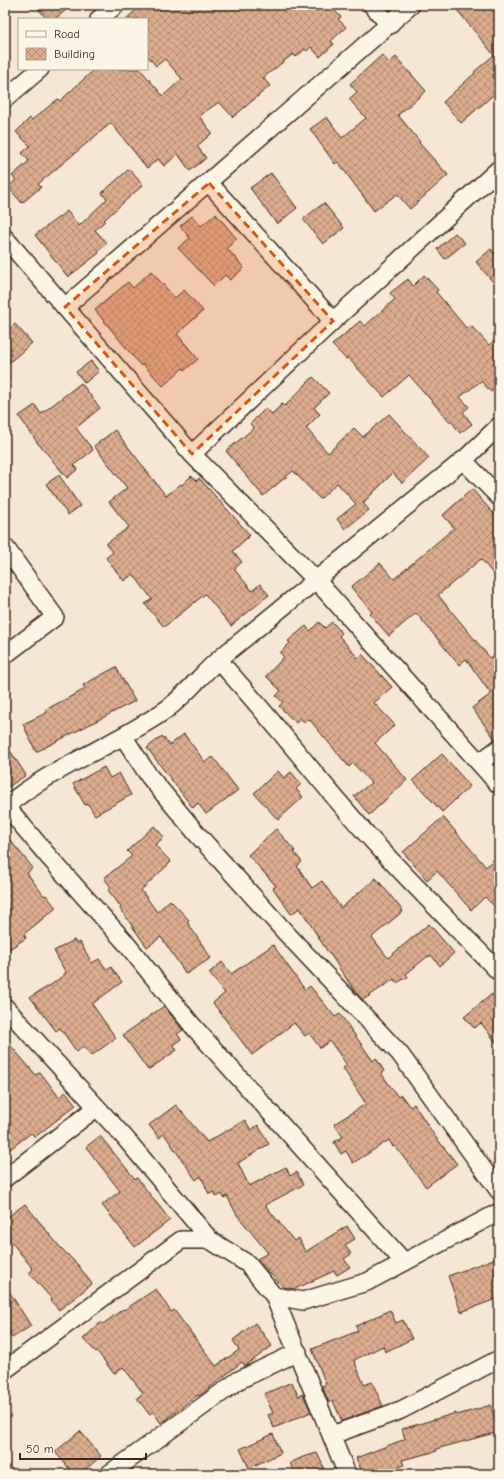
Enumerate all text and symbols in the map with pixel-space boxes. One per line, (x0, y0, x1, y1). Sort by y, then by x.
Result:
legend (18, 18, 148, 70)
text: Road (54, 27, 80, 41)
text: Building (54, 47, 95, 61)
scale bar (20, 1435, 146, 1461)
text: 50 m (26, 1442, 54, 1456)

